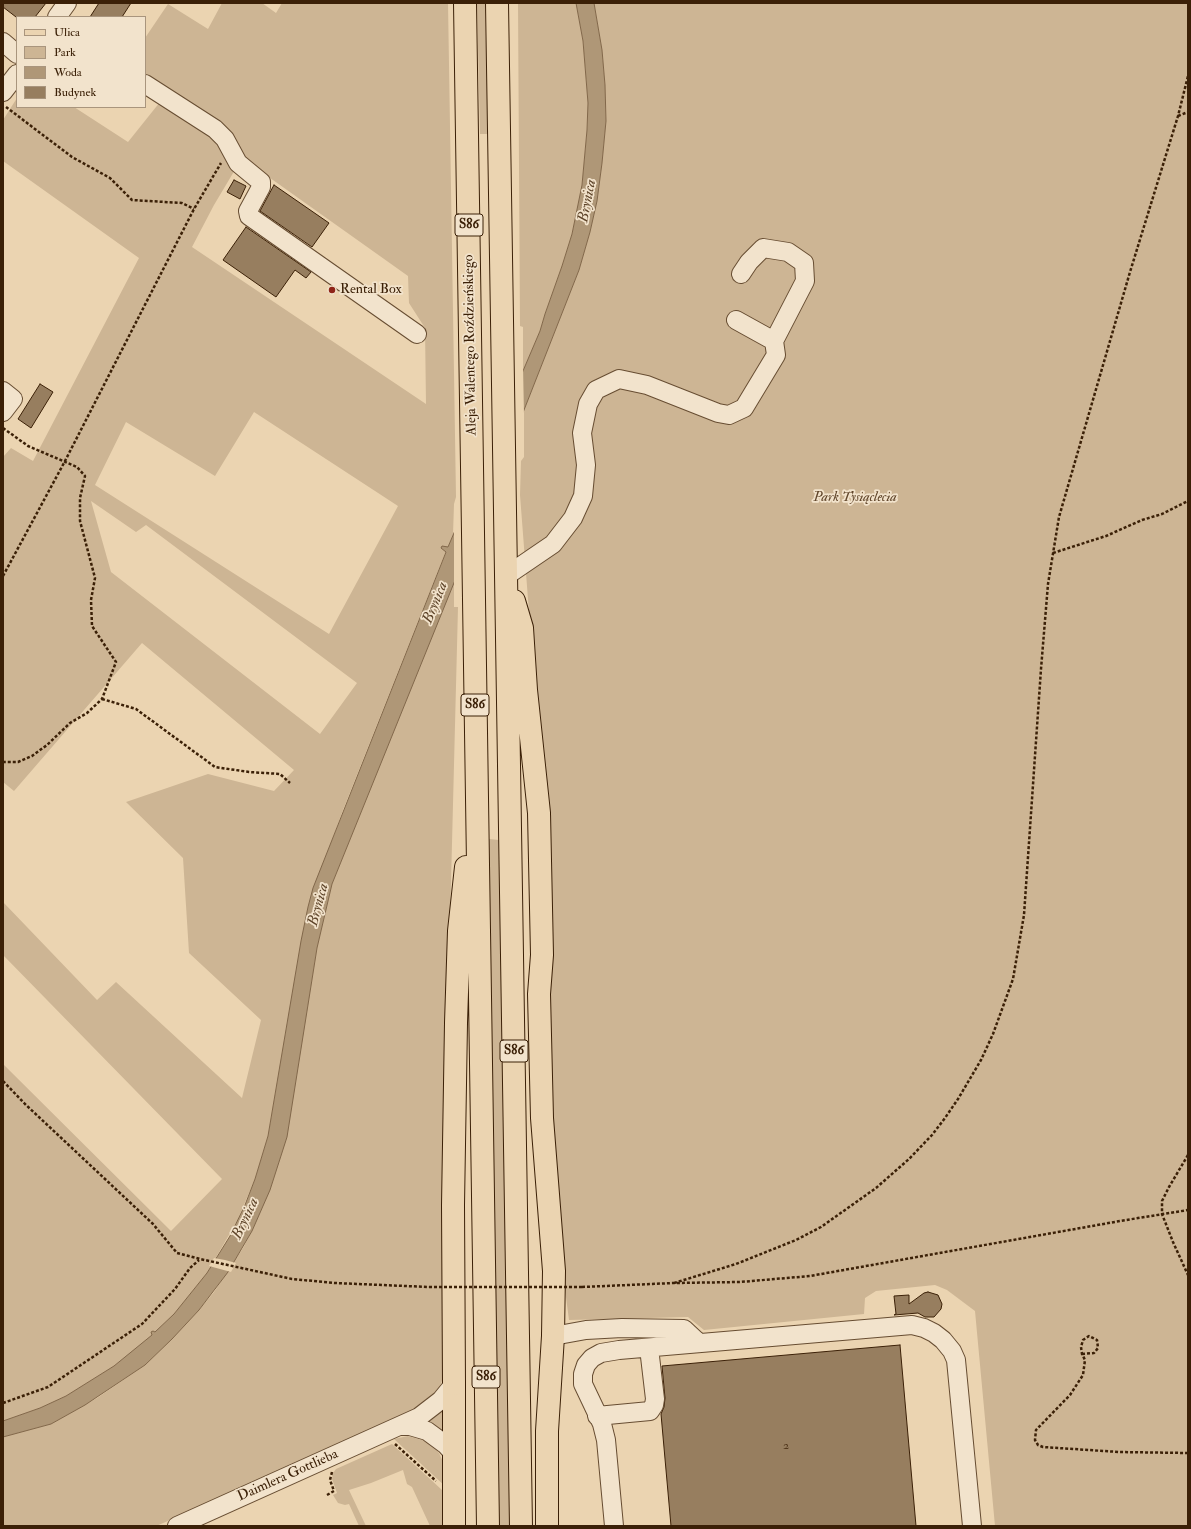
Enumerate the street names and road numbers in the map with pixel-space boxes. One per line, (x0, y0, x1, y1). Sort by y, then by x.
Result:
road number: S86 (455, 214, 483, 236)
street label: Aleja Walentego Roździeńskiego (461, 254, 481, 436)
road number: S86 (461, 694, 489, 716)
road number: S86 (500, 1040, 528, 1062)
road number: S86 (472, 1366, 500, 1388)
street label: Daimlera Gottlieba (235, 1446, 341, 1506)

